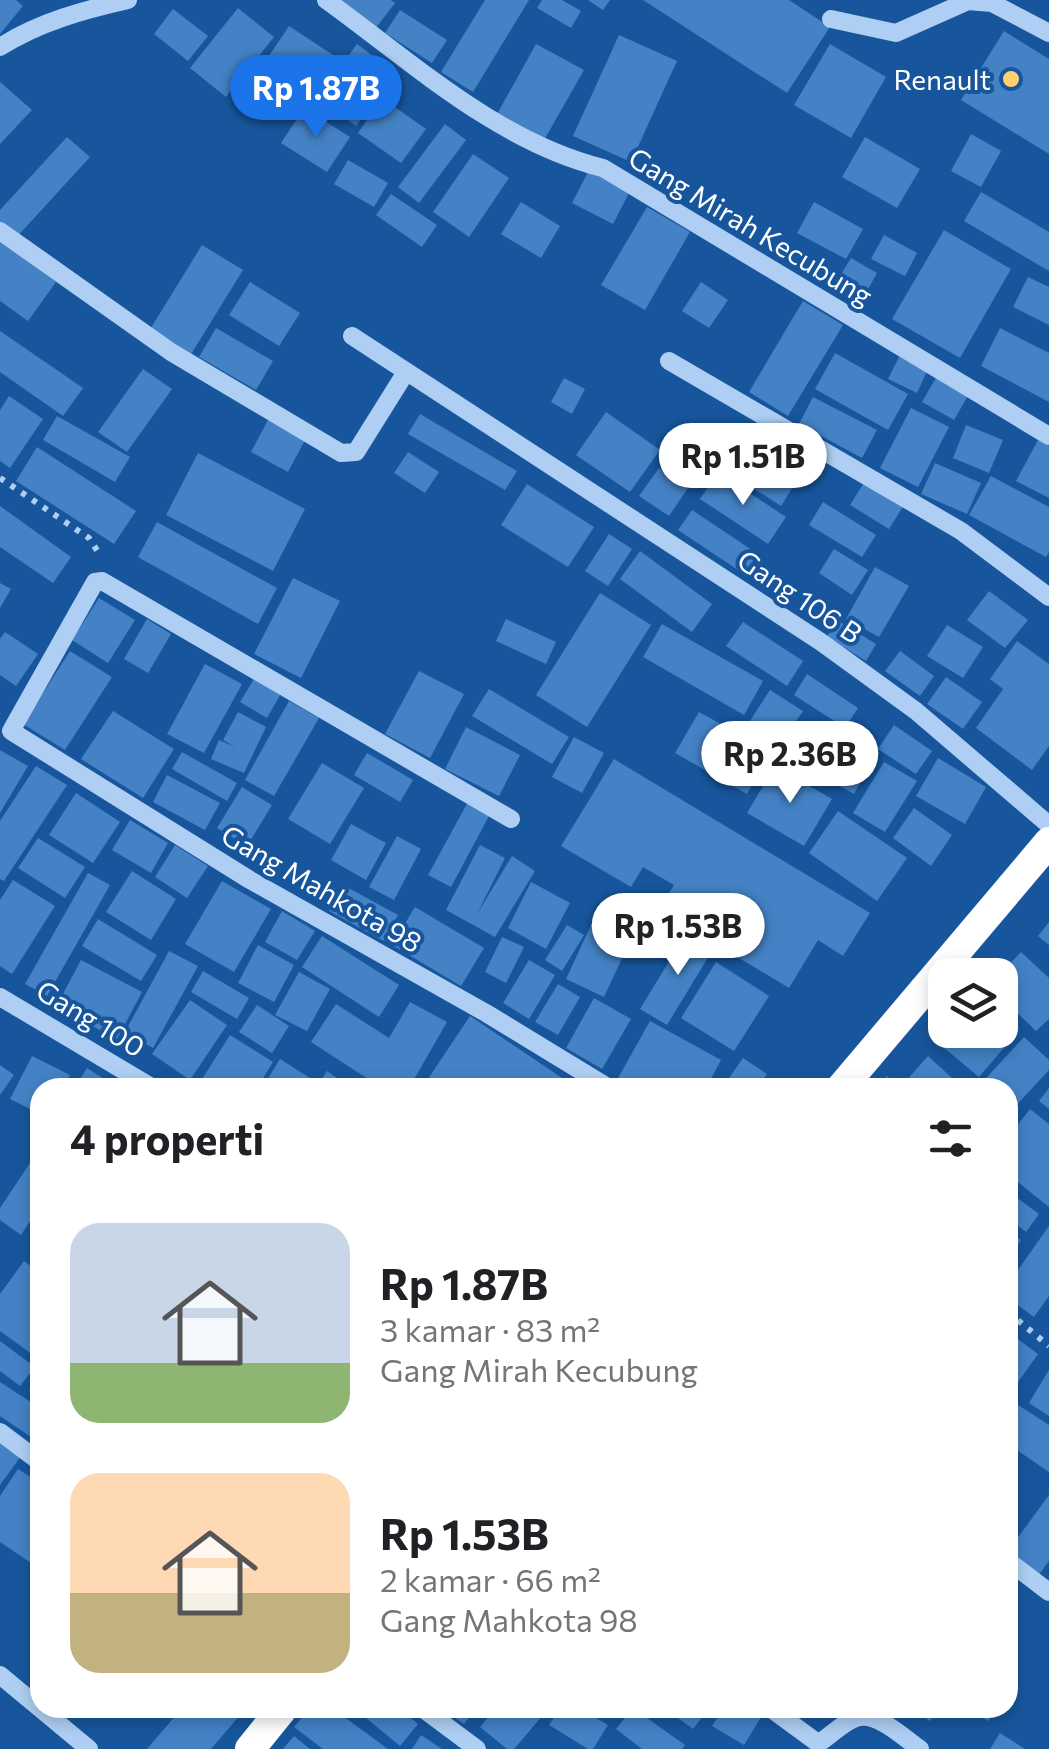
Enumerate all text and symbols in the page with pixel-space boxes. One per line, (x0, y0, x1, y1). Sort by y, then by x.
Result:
pin: Rp 1.87B (213, 55, 419, 140)
place label: Renault (893, 62, 991, 96)
text: Rp 1.87B (252, 67, 380, 107)
marker: Renault (1000, 68, 1022, 90)
street label: Gang Mirah Kecubung (623, 140, 879, 312)
pin: Rp 1.51B (640, 423, 846, 508)
text: Rp 1.51B (681, 435, 805, 475)
street label: Gang 106 B (731, 542, 869, 650)
pin: Rp 2.36B (687, 721, 893, 806)
text: Rp 2.36B (723, 733, 857, 773)
street label: Gang Mahkota 98 (216, 817, 428, 959)
pin: Rp 1.53B (575, 893, 781, 978)
text: Rp 1.53B (614, 905, 742, 945)
map controls (928, 958, 1018, 1048)
button: layers (928, 958, 1018, 1048)
street label: Gang 100 (31, 972, 151, 1064)
icon: filters (923, 1111, 978, 1166)
text: 4 properti (70, 1112, 264, 1164)
text: Rp 1.87B (380, 1257, 548, 1309)
icon: home (150, 1263, 270, 1383)
text: 3 kamar · 83 m² (380, 1309, 600, 1349)
text: Gang Mirah Kecubung (380, 1349, 698, 1389)
text: Rp 1.53B (380, 1507, 549, 1559)
icon: home (150, 1513, 270, 1633)
text: 2 kamar · 66 m² (380, 1559, 601, 1599)
text: Gang Mahkota 98 (380, 1599, 638, 1639)

